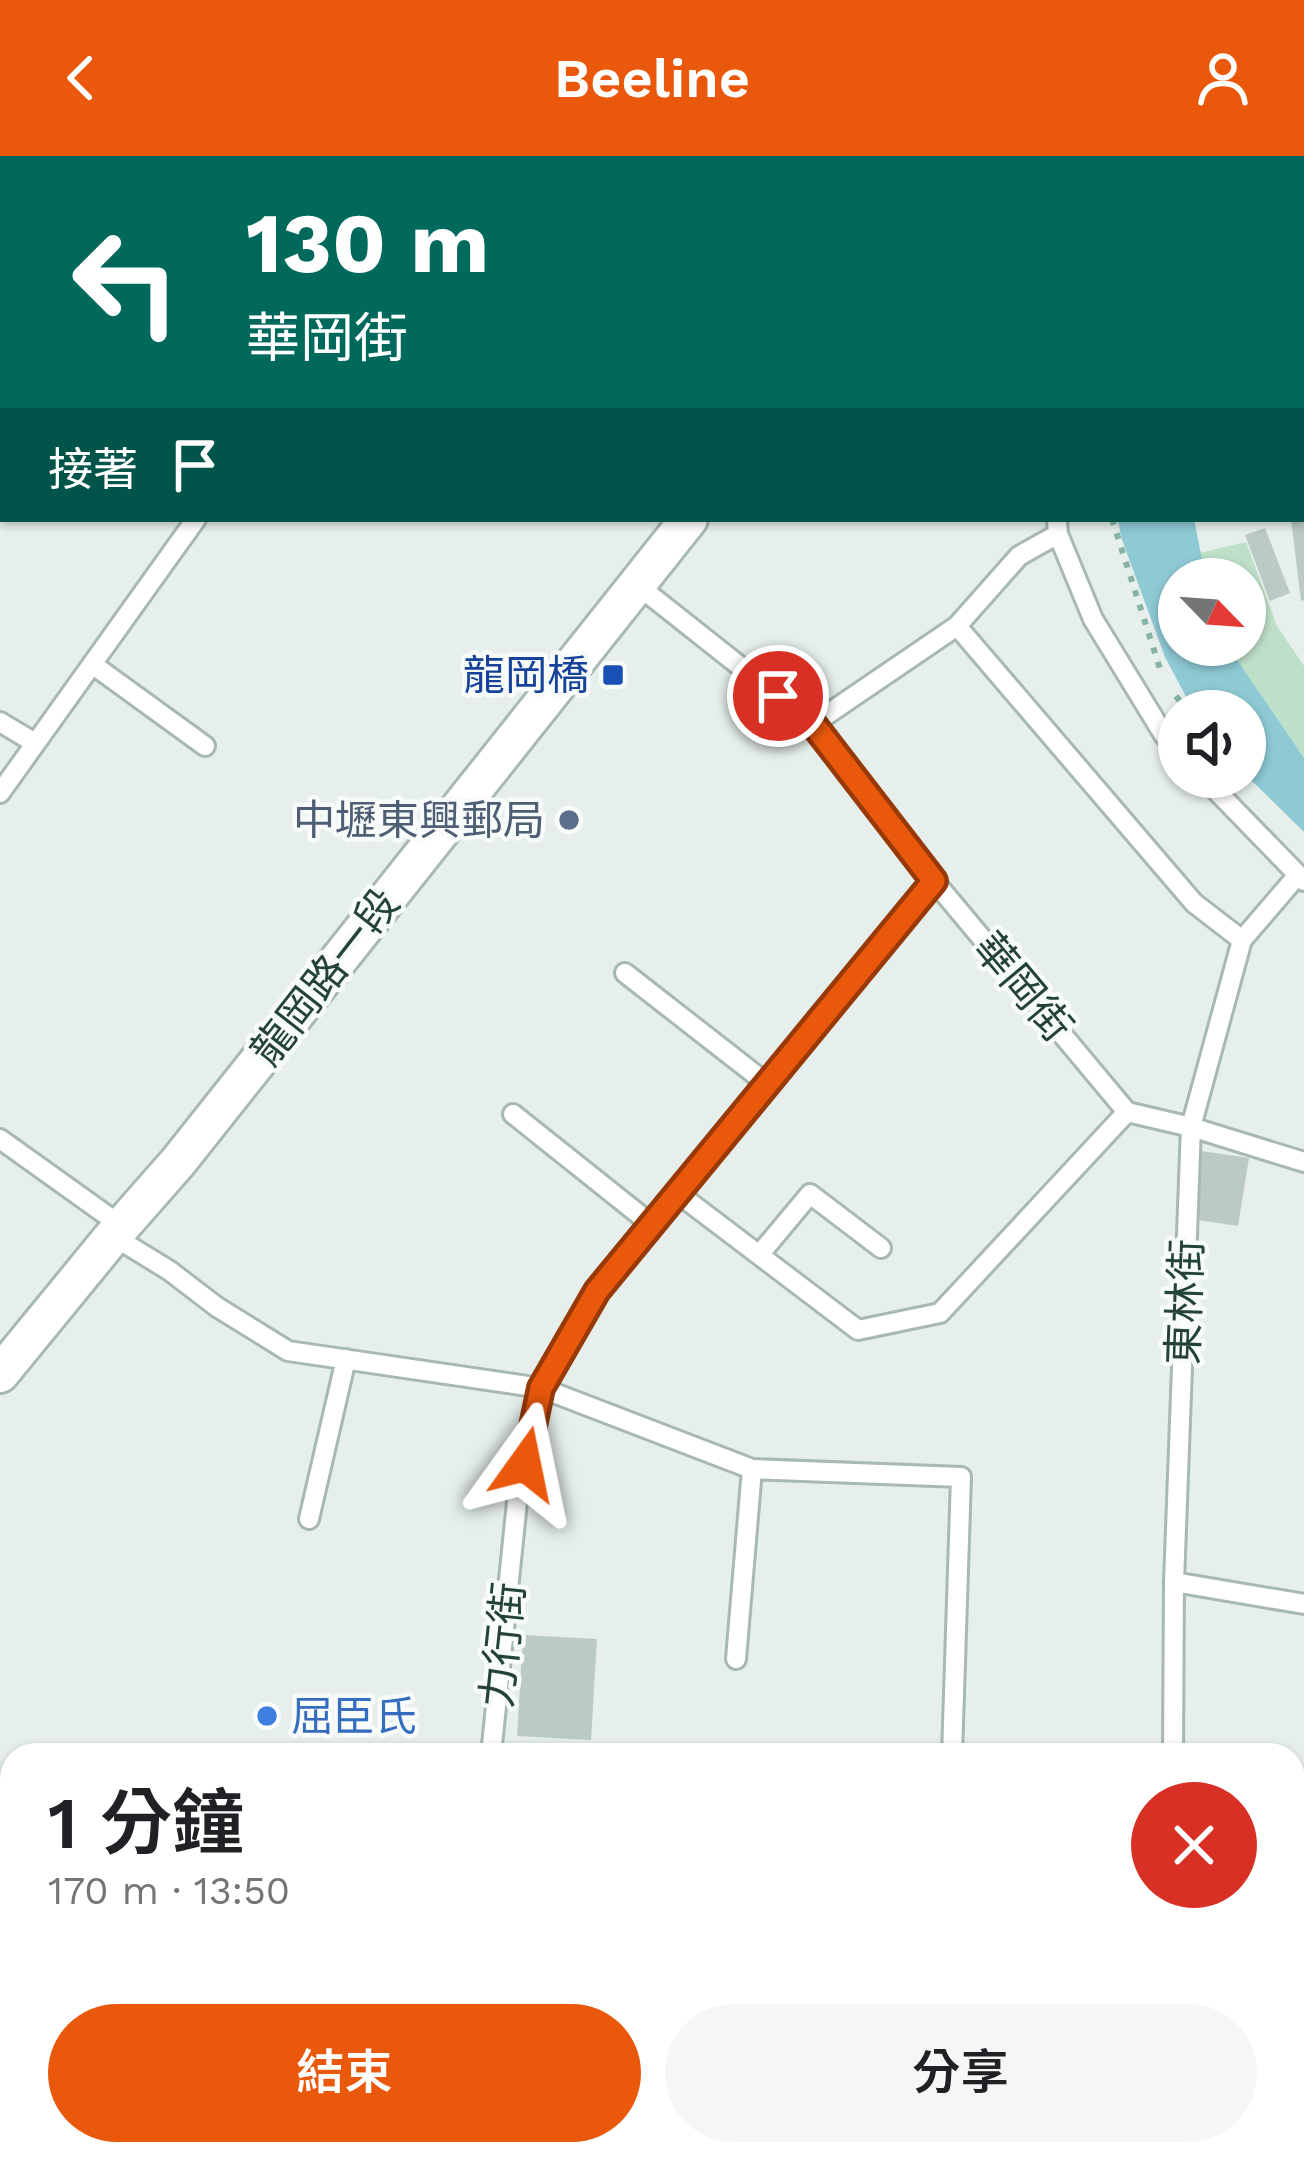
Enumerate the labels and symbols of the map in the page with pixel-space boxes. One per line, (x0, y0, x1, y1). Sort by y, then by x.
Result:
north arrow (1158, 558, 1266, 666)
pin (727, 645, 829, 747)
place label: 龍岡橋 (463, 651, 589, 700)
marker: 龍岡橋 (600, 662, 626, 688)
place label: 中壢東興郵局 (293, 796, 545, 845)
marker: 中壢東興郵局 (556, 807, 582, 833)
street label: 龍岡路一段 (241, 879, 409, 1075)
street label: 華岡街 (964, 923, 1082, 1051)
street label: 東林街 (1158, 1238, 1212, 1366)
position arrow (462, 1401, 588, 1527)
street label: 力行街 (472, 1580, 534, 1710)
place label: 屈臣氏 (291, 1692, 417, 1741)
marker: 屈臣氏 (254, 1703, 280, 1729)

